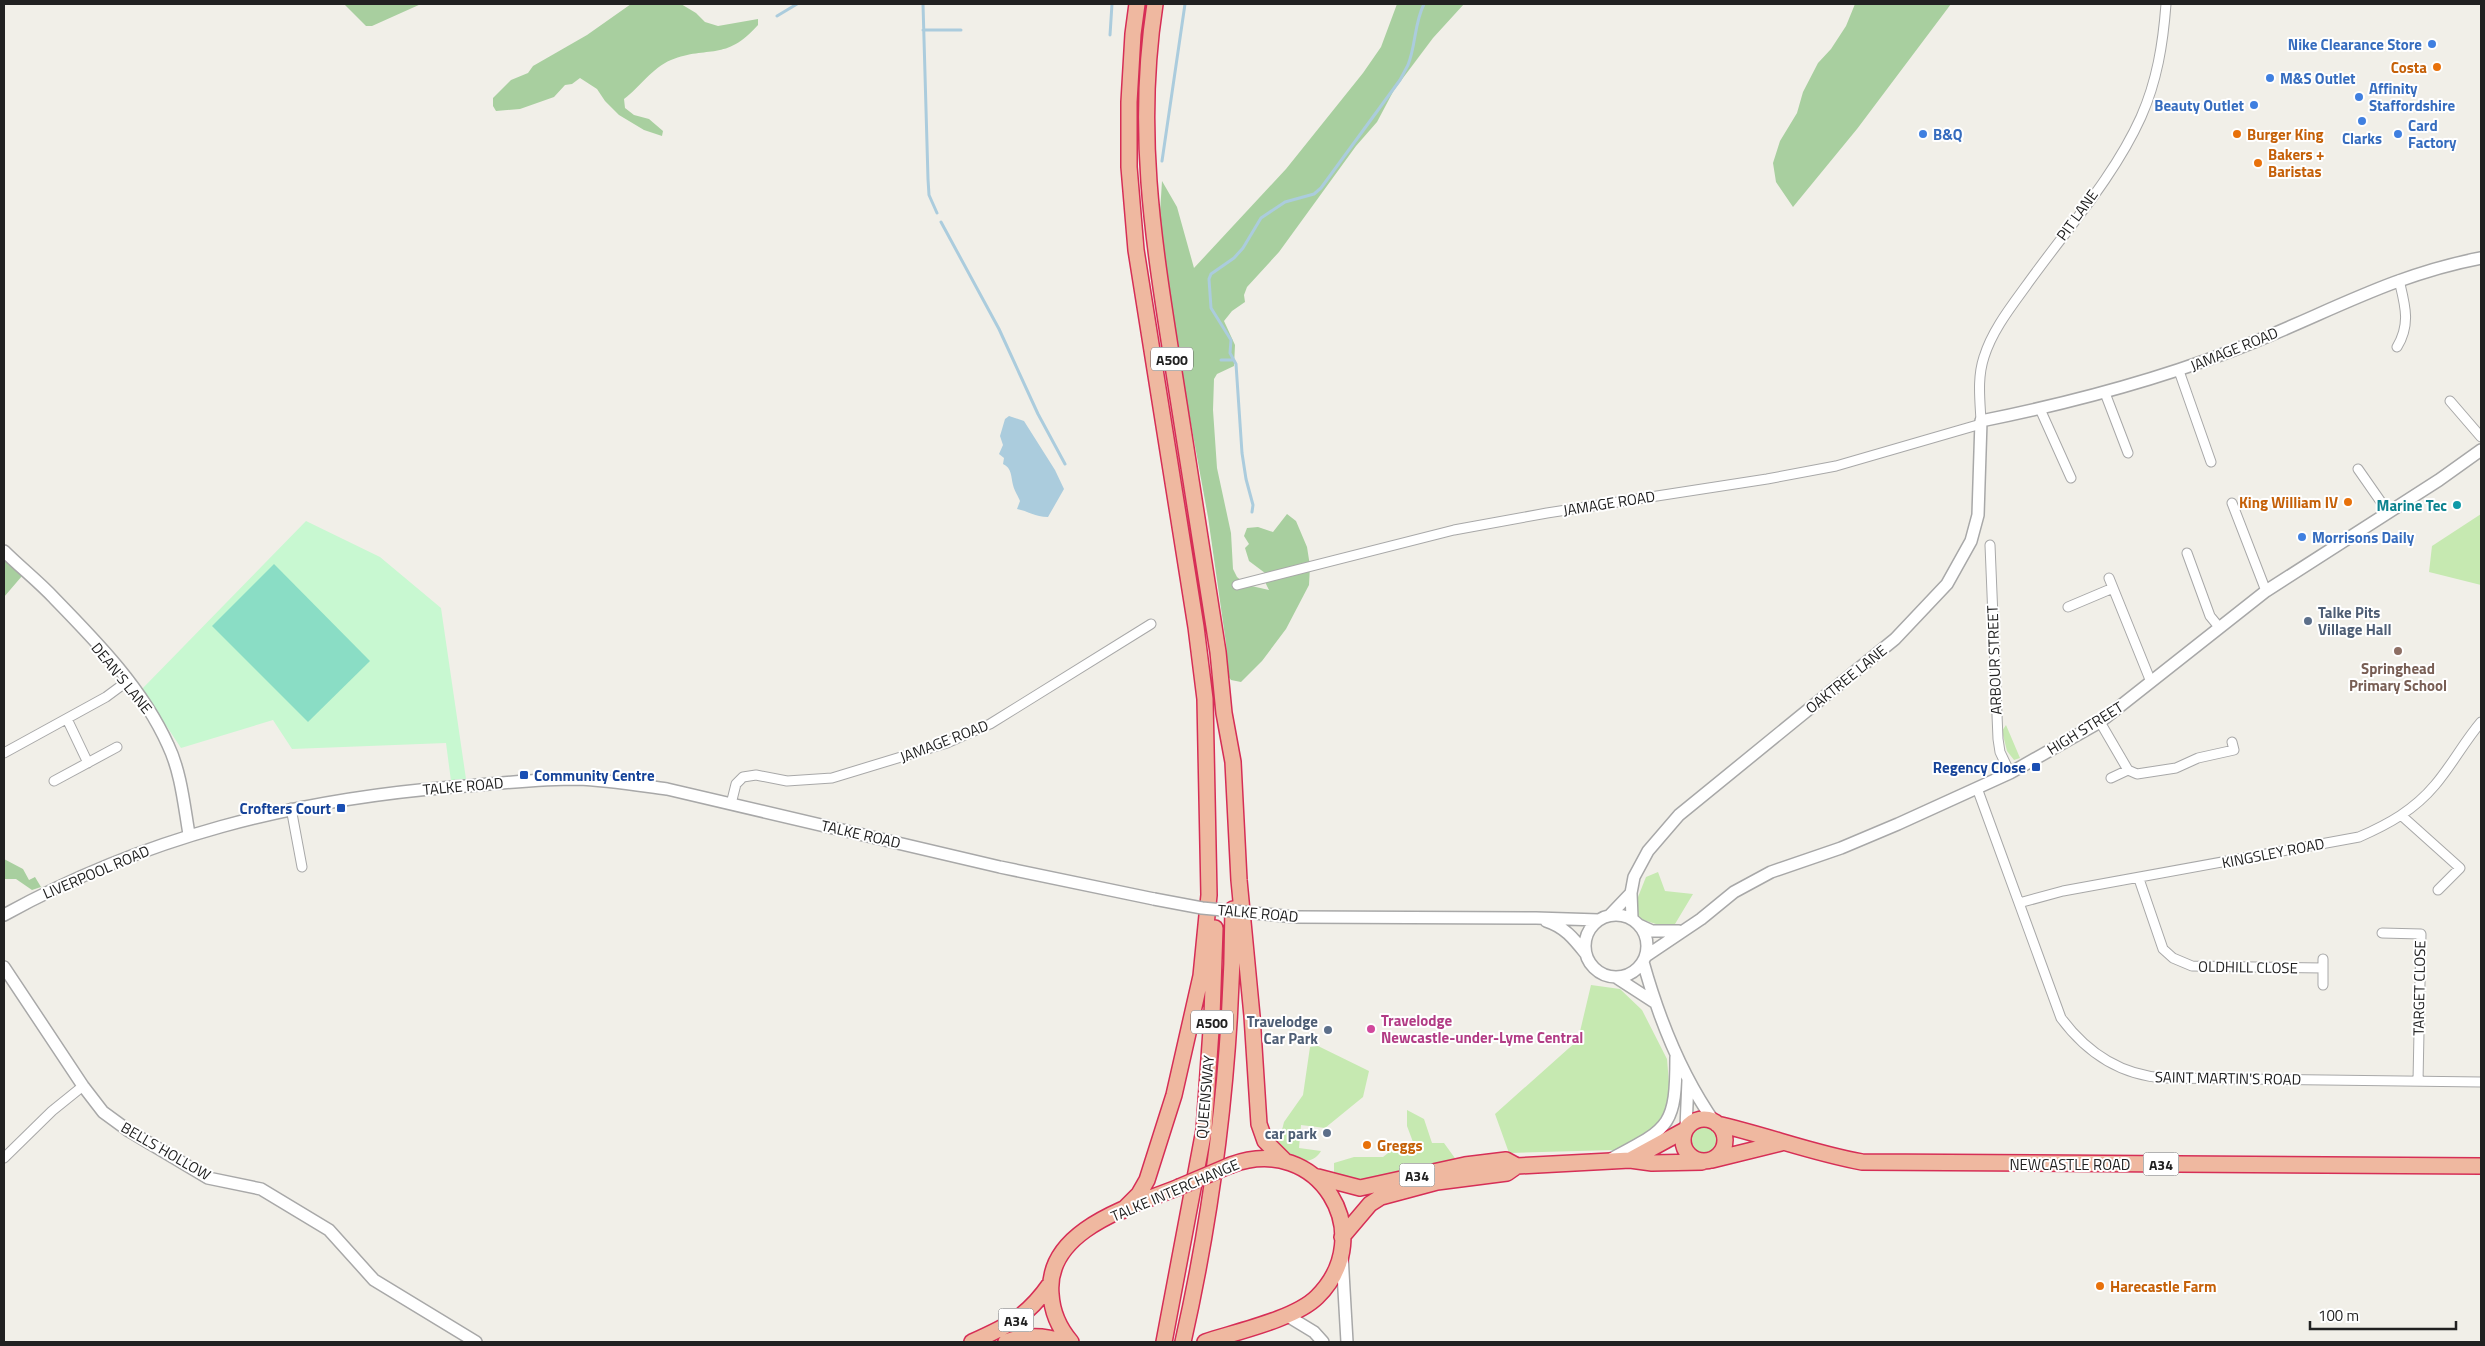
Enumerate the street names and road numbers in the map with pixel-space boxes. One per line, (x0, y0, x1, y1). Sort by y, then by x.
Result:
street label: PIT LANE (2051, 185, 2103, 245)
street label: JAMAGE ROAD (2187, 321, 2281, 377)
road number: A500 (1151, 348, 1193, 370)
street label: JAMAGE ROAD (1561, 484, 1657, 522)
street label: ARBOUR STREET (1981, 605, 2007, 715)
street label: DEAN'S LANE (86, 637, 158, 719)
street label: OAKTREE LANE (1800, 639, 1892, 719)
street label: HIGH STREET (2042, 695, 2128, 761)
street label: JAMAGE ROAD (896, 714, 992, 768)
street label: TALKE ROAD (422, 771, 504, 801)
street label: TALKE ROAD (819, 814, 903, 854)
street label: KINGSLEY ROAD (2220, 832, 2326, 874)
street label: LIVERPOOL ROAD (39, 839, 153, 905)
street label: TALKE ROAD (1217, 898, 1299, 928)
street label: TARGET CLOSE (2407, 940, 2431, 1036)
street label: OLDHILL CLOSE (2198, 955, 2298, 979)
road number: A500 (1191, 1010, 1233, 1034)
street label: QUEENSWAY (1190, 1054, 1220, 1140)
street label: SAINT MARTIN'S ROAD (2155, 1065, 2301, 1091)
street label: BELLS HOLLOW (117, 1116, 215, 1186)
road number: A34 (2144, 1152, 2178, 1176)
street label: TALKE INTERCHANGE (1107, 1153, 1243, 1227)
street label: NEWCASTLE ROAD (2009, 1153, 2131, 1176)
road number: A34 (1400, 1164, 1434, 1186)
road number: A34 (998, 1308, 1034, 1332)

